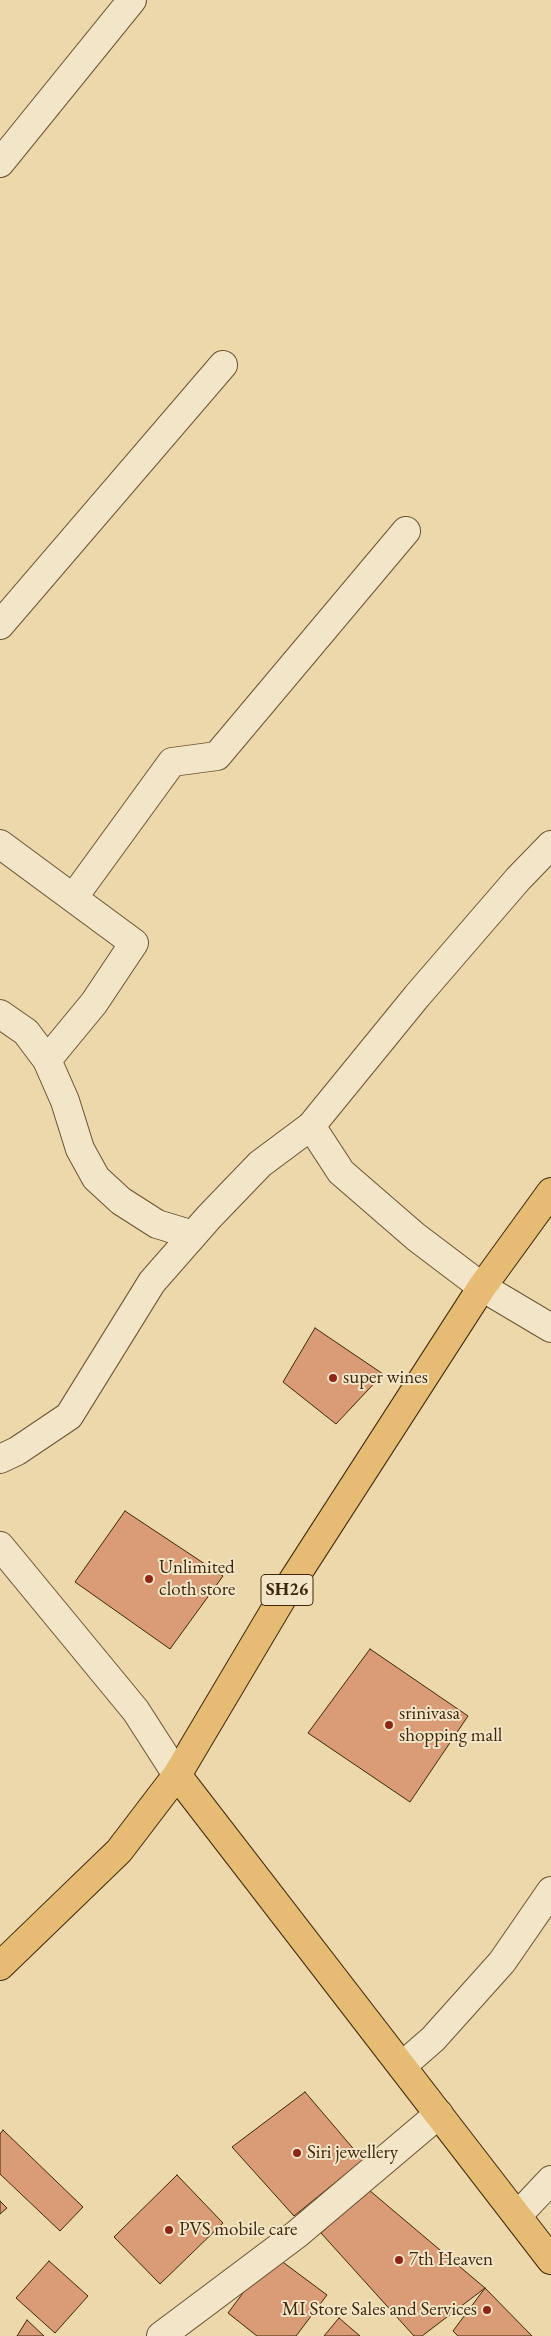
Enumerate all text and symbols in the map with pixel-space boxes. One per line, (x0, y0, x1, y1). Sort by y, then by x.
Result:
place label: super wines (343, 1367, 428, 1389)
marker: super wines (327, 1372, 339, 1384)
place label: Unlimited cloth store (159, 1557, 236, 1601)
marker: Unlimited cloth store (143, 1573, 155, 1585)
road number: SH26 (261, 1574, 313, 1606)
place label: srinivasa shopping mall (399, 1703, 502, 1747)
marker: srinivasa shopping mall (383, 1719, 395, 1731)
place label: Siri jewellery (307, 2142, 398, 2164)
marker: Siri jewellery (291, 2147, 303, 2159)
place label: PVS mobile care (179, 2219, 298, 2241)
marker: PVS mobile care (163, 2224, 175, 2236)
place label: 7th Heaven (409, 2249, 493, 2271)
marker: 7th Heaven (393, 2254, 405, 2266)
place label: MI Store Sales and Services (282, 2299, 477, 2321)
marker: MI Store Sales and Services (481, 2304, 493, 2316)

